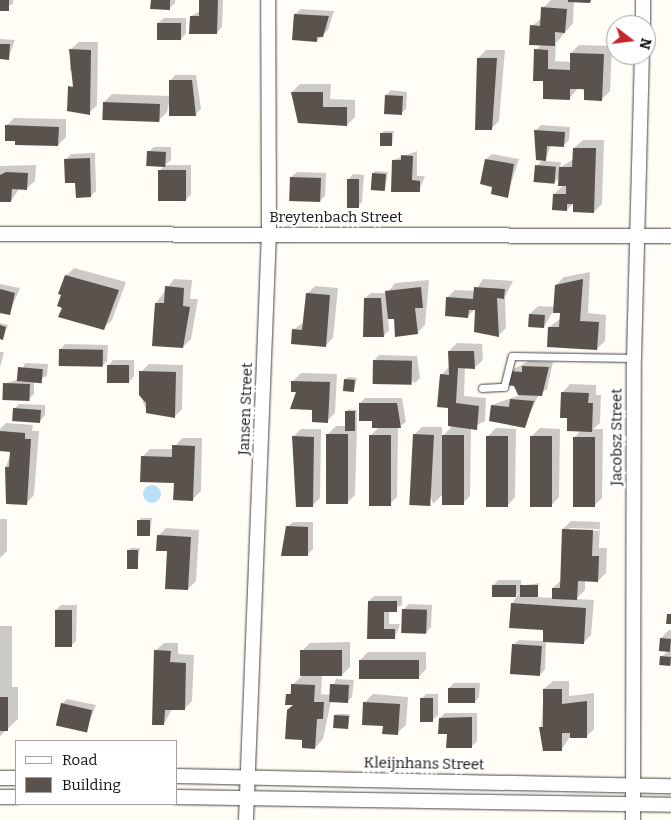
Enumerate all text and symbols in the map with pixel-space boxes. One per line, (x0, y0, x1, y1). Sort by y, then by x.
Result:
north arrow (606, 15, 656, 65)
text: N (635, 36, 655, 51)
street label: Breytenbach Street (269, 209, 403, 227)
street label: Jansen Street (235, 362, 257, 456)
street label: Jacobsz Street (608, 388, 626, 486)
legend (15, 740, 178, 805)
text: Road (62, 751, 97, 769)
street label: Kleijnhans Street (363, 754, 485, 774)
text: Building (62, 776, 121, 794)

